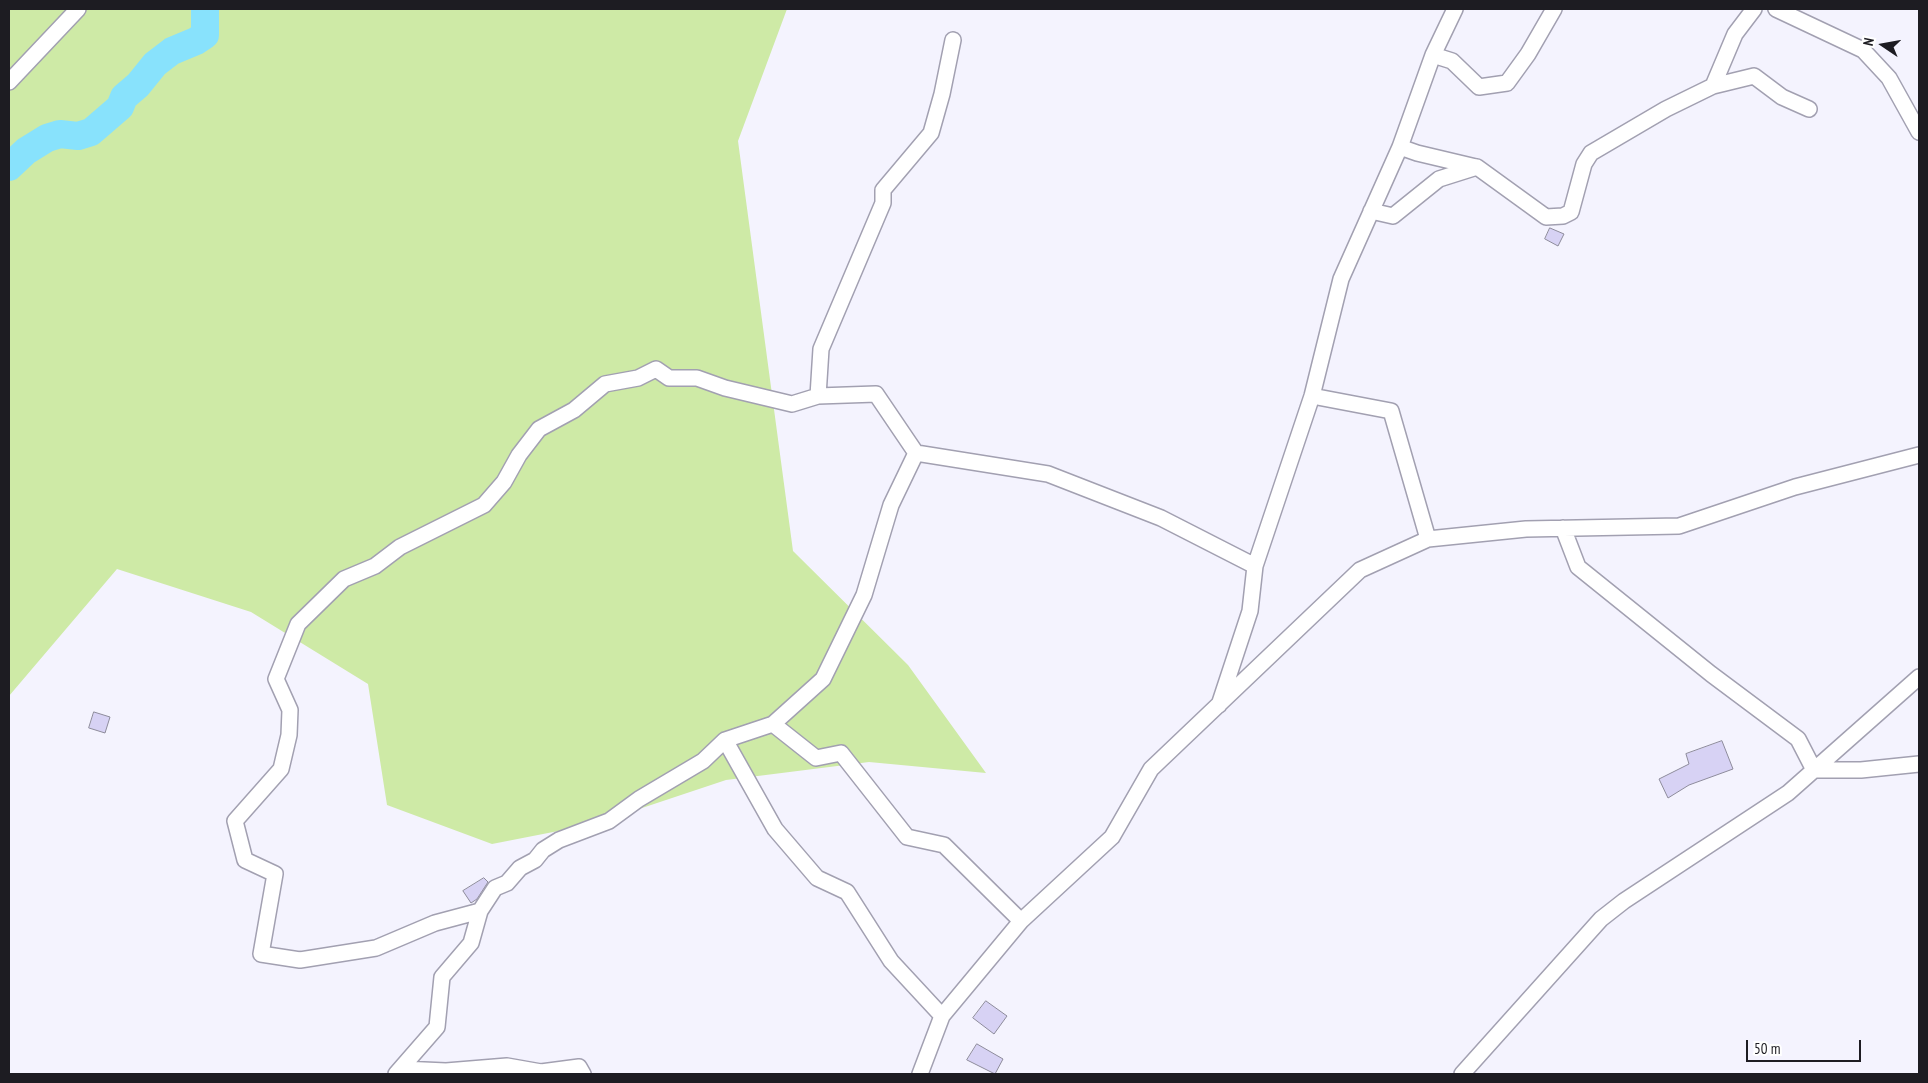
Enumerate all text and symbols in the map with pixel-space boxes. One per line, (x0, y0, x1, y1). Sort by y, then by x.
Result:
north arrow (1858, 20, 1908, 70)
text: N (1859, 36, 1878, 47)
scale bar (1748, 1030, 1863, 1062)
text: 50 m (1754, 1039, 1780, 1058)

